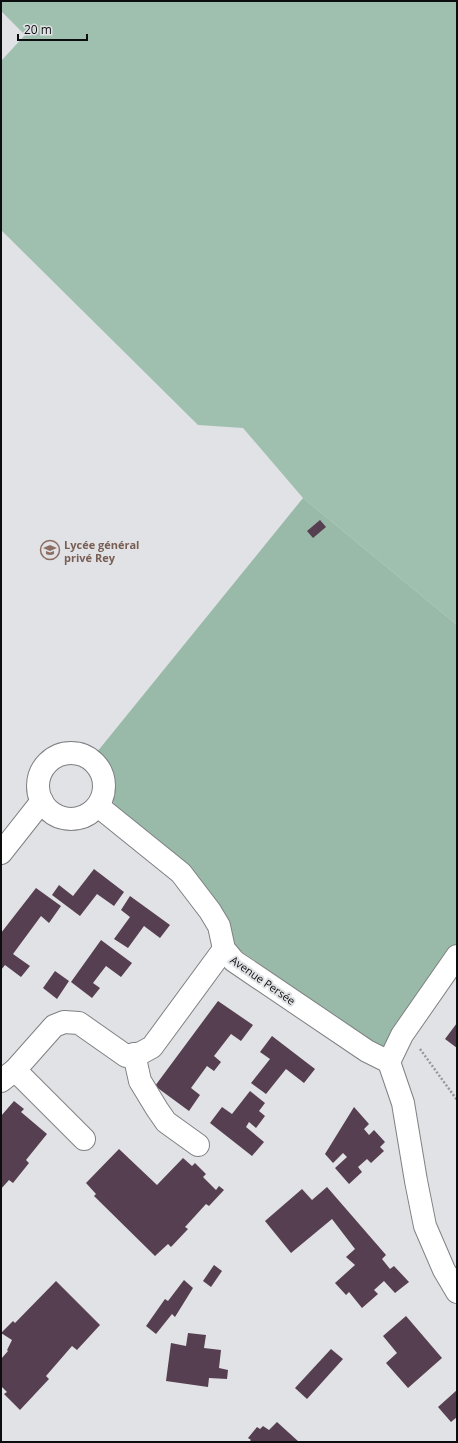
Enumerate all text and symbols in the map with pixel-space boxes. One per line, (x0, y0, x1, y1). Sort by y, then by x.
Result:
scale bar (18, 16, 87, 42)
text: 20 m (24, 21, 52, 38)
place label: Lycée général privé Rey (64, 537, 139, 565)
school or university icon: Lycée général privé Rey (39, 539, 61, 561)
street label: Avenue Persée (228, 952, 298, 1008)

